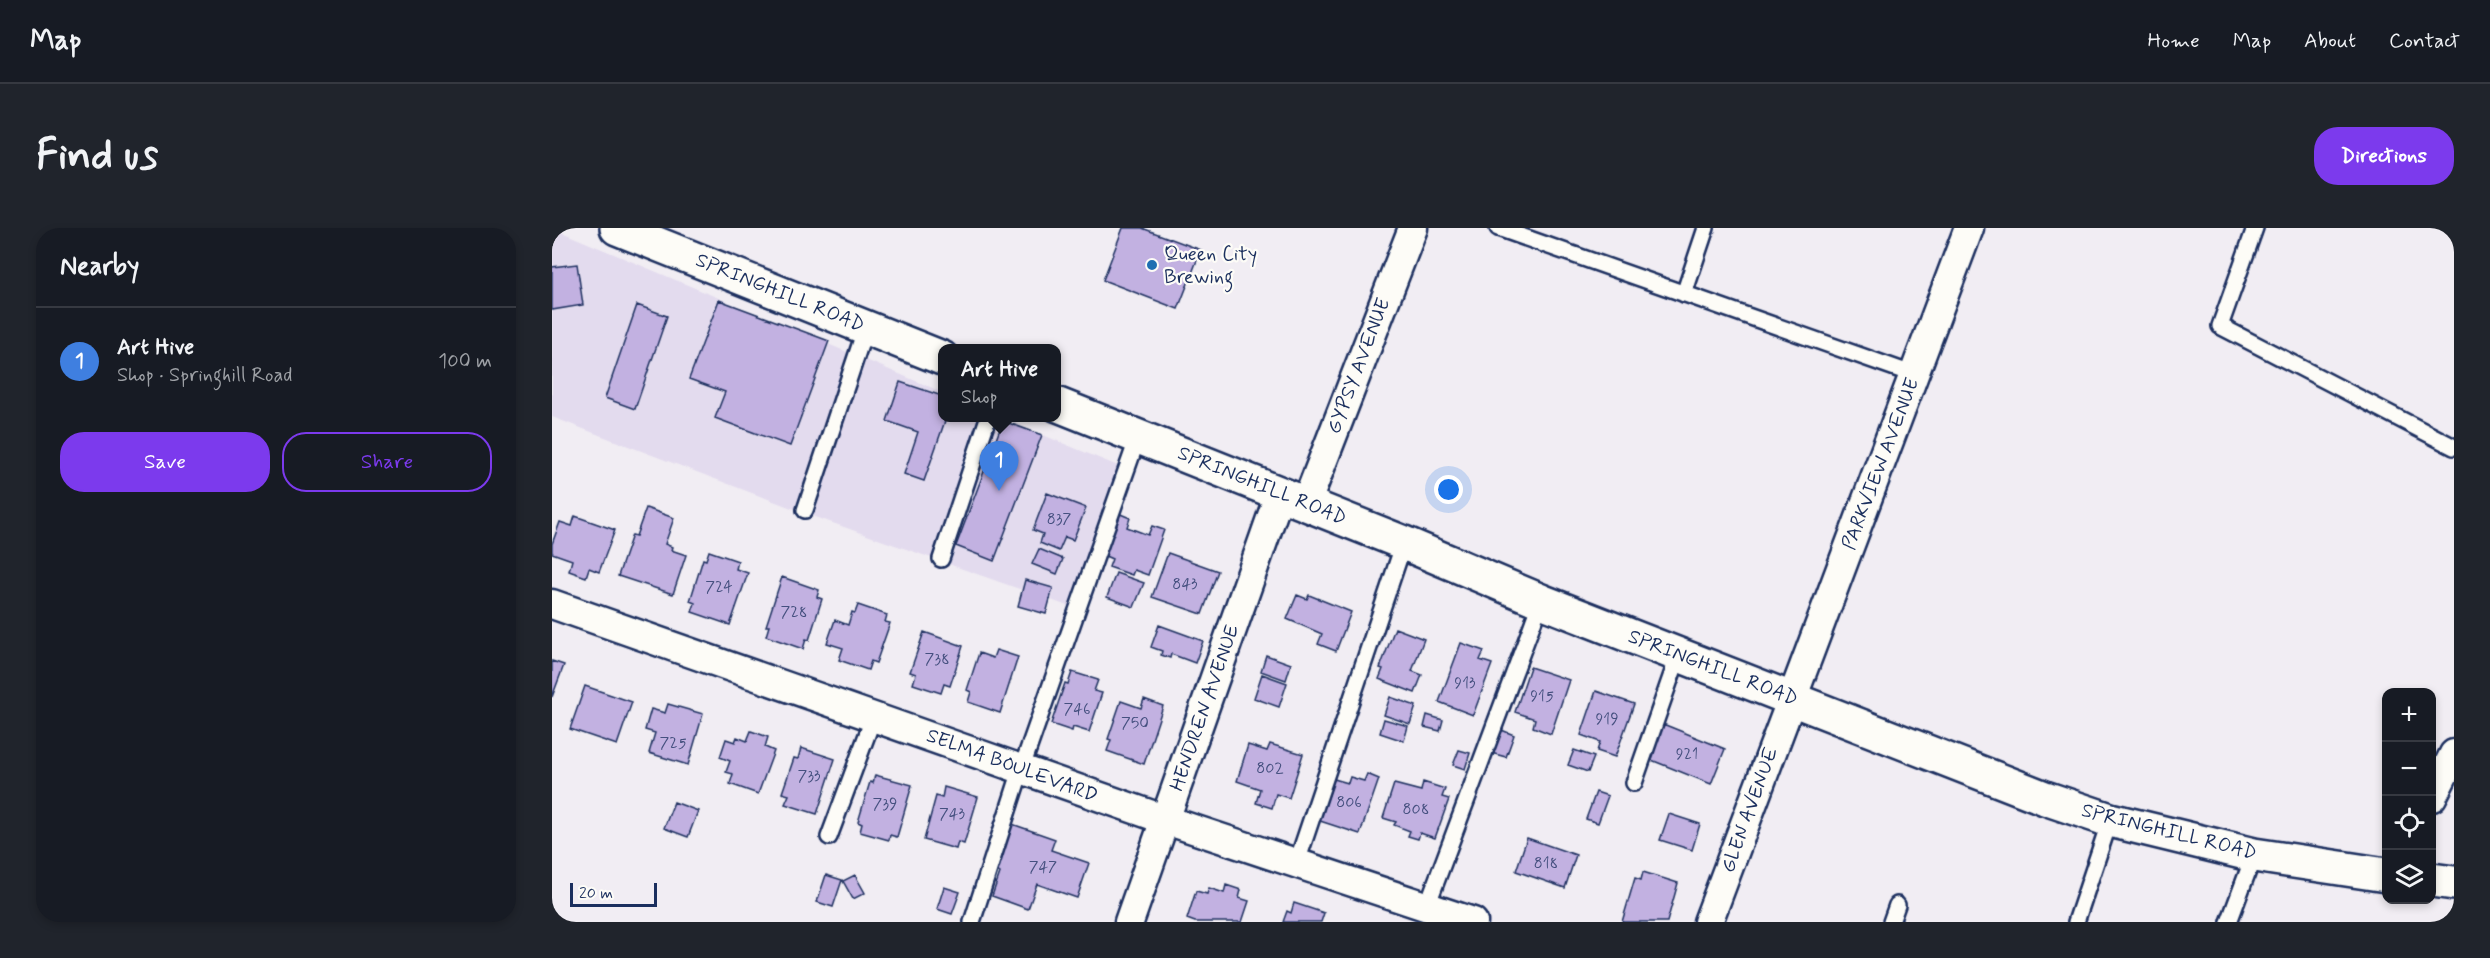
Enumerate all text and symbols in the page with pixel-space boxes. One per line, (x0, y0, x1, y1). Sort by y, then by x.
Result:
text: Map (30, 23, 81, 60)
text: Home (2148, 27, 2200, 55)
text: Map (2233, 27, 2271, 55)
text: About (2304, 27, 2356, 55)
text: Contact (2389, 27, 2460, 55)
button: Directions (2314, 127, 2454, 185)
text: Find us (36, 129, 158, 184)
place label: Queen City Brewing (1164, 241, 1257, 293)
street label: SPRINGHILL ROAD (692, 247, 868, 339)
text: Nearby (60, 250, 139, 284)
marker: Queen City Brewing (1145, 258, 1159, 272)
street label: GYPSY AVENUE (1321, 294, 1397, 438)
text: Art Hive (117, 334, 194, 362)
popup (938, 344, 1061, 422)
text: 1 (75, 348, 84, 375)
text: 100 m (438, 348, 492, 375)
text: Art Hive (961, 356, 1038, 384)
text: Shop · Springhill Road (117, 362, 292, 389)
street label: PARKVIEW AVENUE (1836, 374, 1926, 554)
text: Shop (961, 384, 998, 411)
button: Save (60, 432, 270, 492)
button: Share (282, 432, 492, 492)
street label: SPRINGHILL ROAD (1174, 440, 1350, 532)
pin: 1 (980, 442, 1018, 491)
your location (1434, 475, 1463, 504)
house number: 837 (1047, 509, 1071, 530)
house number: 843 (1172, 574, 1198, 595)
house number: 724 (705, 577, 733, 598)
house number: 728 (781, 602, 807, 623)
street label: HENDREN AVENUE (1164, 621, 1246, 795)
street label: SPRINGHILL ROAD (1624, 623, 1802, 713)
house number: 738 (924, 649, 950, 670)
house number: 913 (1454, 673, 1476, 694)
house number: 915 (1530, 686, 1554, 707)
map controls (2382, 688, 2436, 904)
button: + (2382, 688, 2436, 742)
house number: 746 (1064, 699, 1090, 720)
house number: 919 (1595, 709, 1619, 730)
house number: 750 (1121, 713, 1149, 734)
street label: SELMA BOULEVARD (922, 722, 1102, 810)
house number: 725 (659, 733, 687, 754)
button: − (2382, 742, 2436, 796)
house number: 921 (1676, 744, 1698, 765)
street label: GLEN AVENUE (1715, 744, 1785, 876)
house number: 802 (1256, 758, 1284, 779)
house number: 733 (797, 766, 821, 787)
house number: 806 (1336, 792, 1362, 813)
house number: 739 (873, 794, 897, 815)
button: locate (2382, 796, 2436, 850)
street label: SPRINGHILL ROAD (2078, 797, 2260, 867)
house number: 808 (1403, 799, 1429, 820)
house number: 743 (939, 804, 965, 825)
button: layers (2382, 850, 2436, 904)
house number: 818 (1534, 853, 1558, 874)
house number: 747 (1029, 857, 1057, 878)
scale bar (570, 880, 657, 908)
text: 20 m (579, 883, 613, 904)

